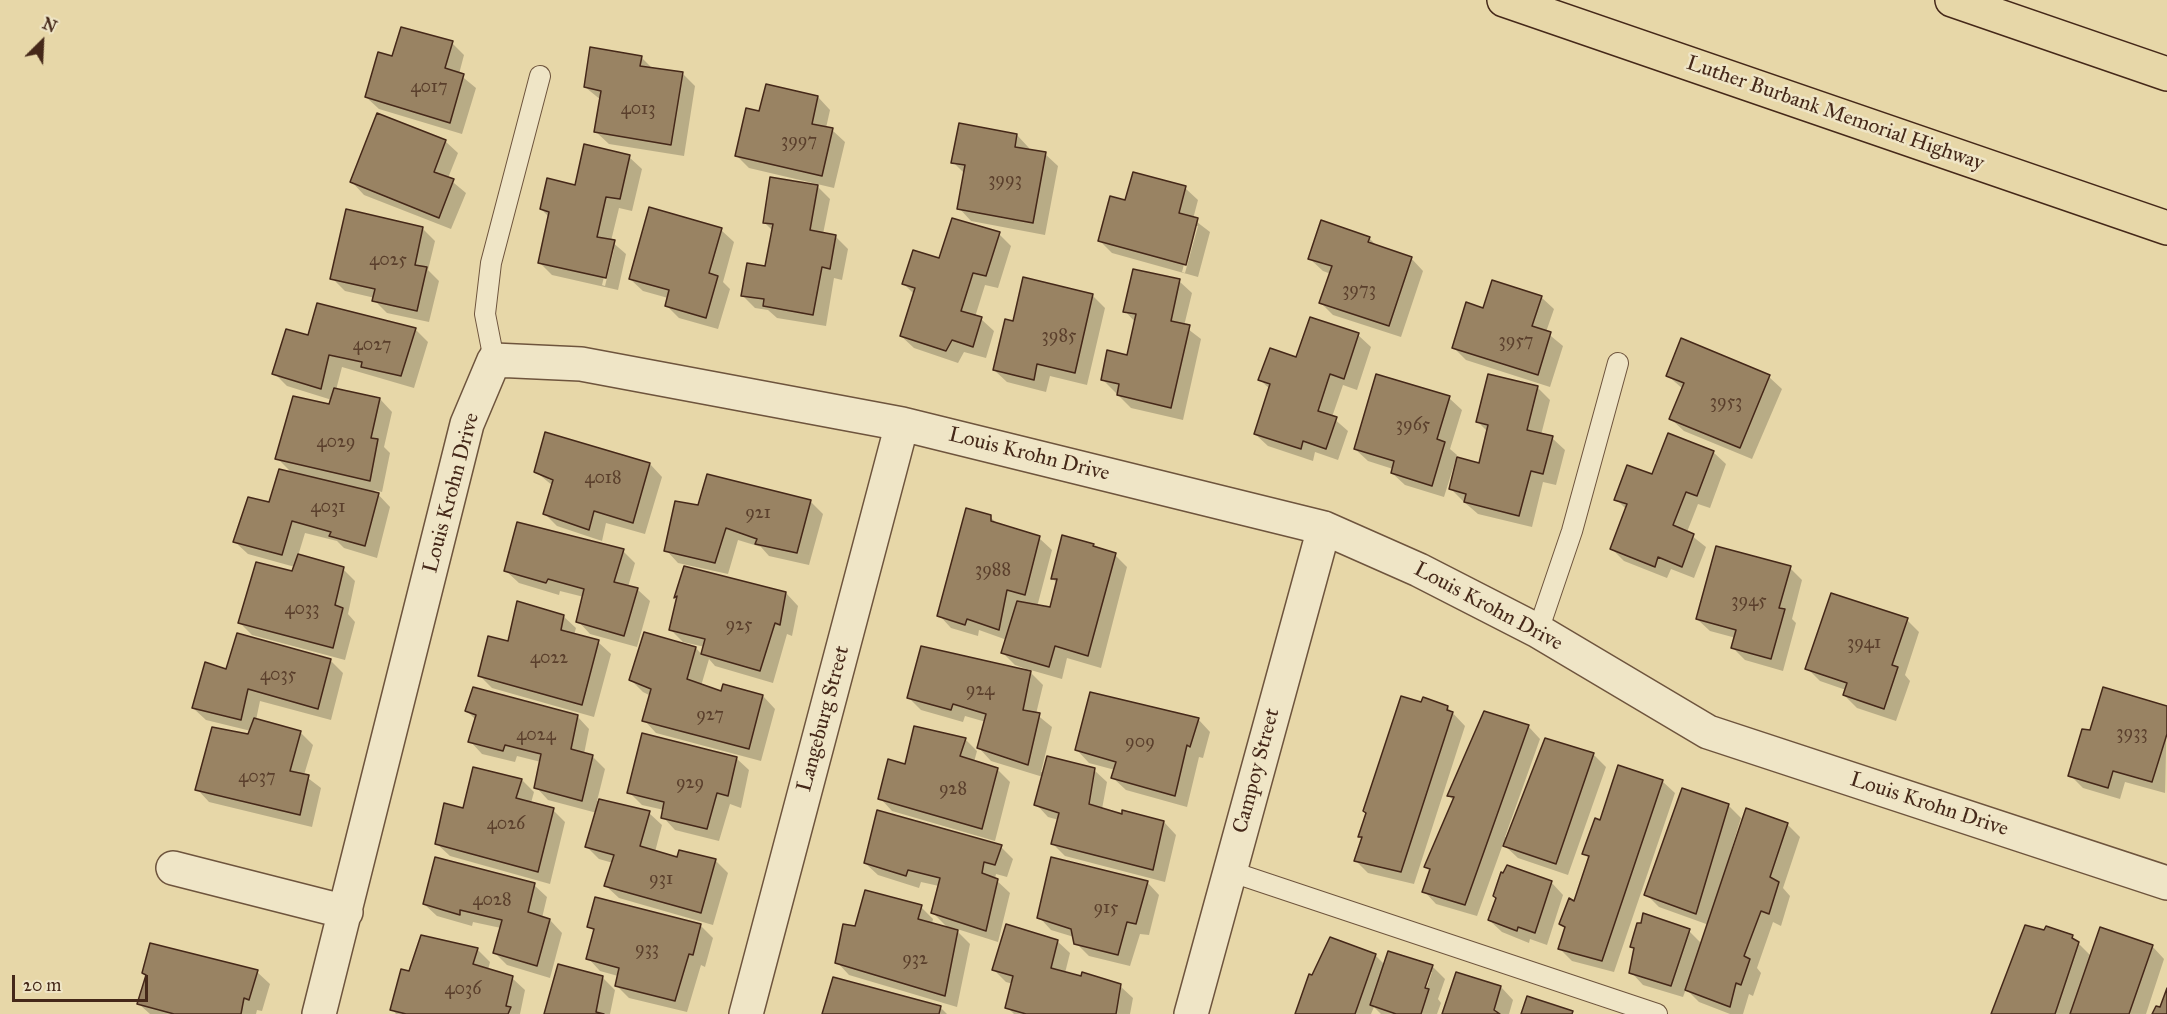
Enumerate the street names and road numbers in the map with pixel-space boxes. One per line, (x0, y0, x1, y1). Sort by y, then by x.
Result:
street label: Luther Burbank Memorial Highway (1683, 51, 1987, 177)
street label: Louis Krohn Drive (419, 410, 485, 576)
street label: Louis Krohn Drive (946, 423, 1112, 487)
street label: Louis Krohn Drive (1409, 557, 1567, 657)
street label: Langeburg Street (792, 643, 856, 795)
street label: Campoy Street (1228, 706, 1286, 836)
street label: Louis Krohn Drive (1847, 768, 2011, 842)

